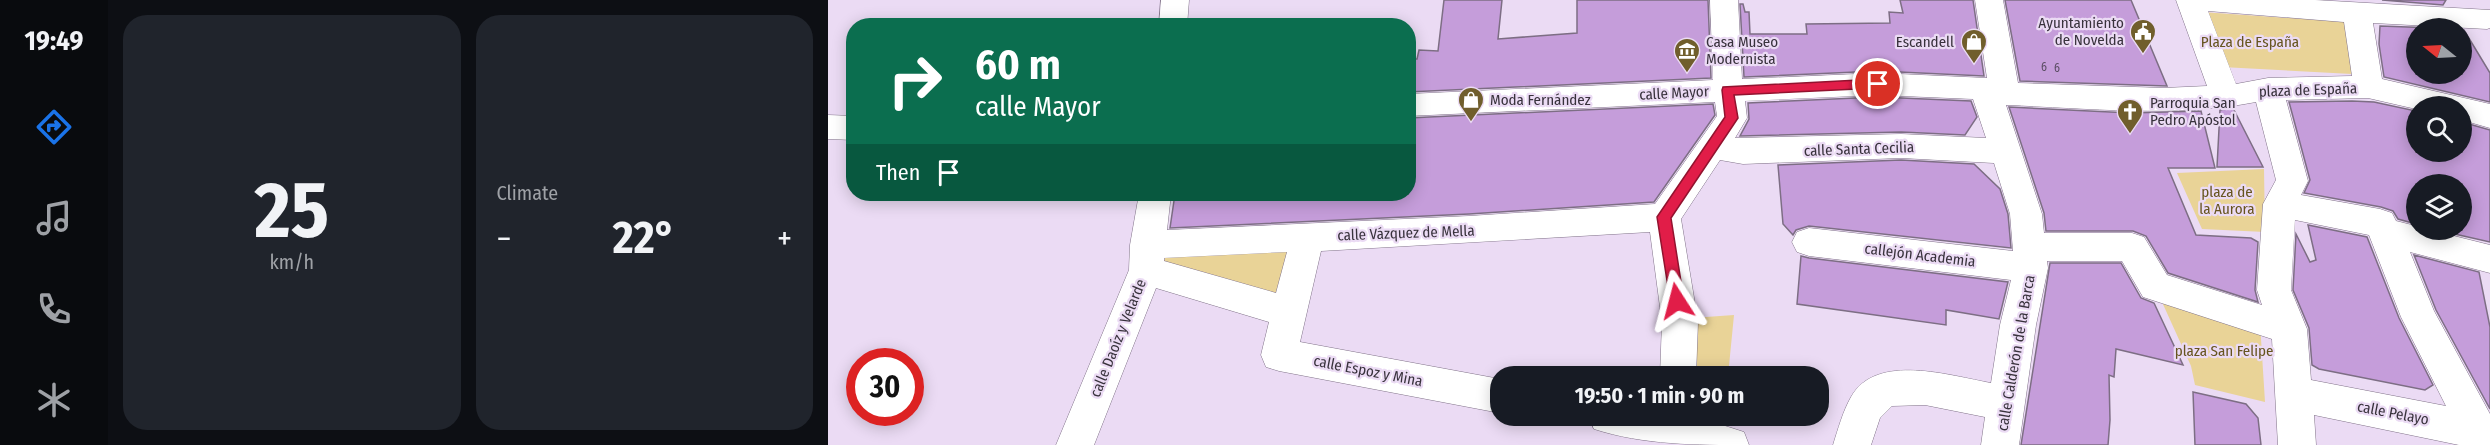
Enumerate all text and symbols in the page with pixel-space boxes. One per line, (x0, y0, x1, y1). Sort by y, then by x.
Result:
place label: Ayuntamiento de Novelda (2038, 14, 2124, 49)
public building icon: Ayuntamiento de Novelda (2128, 17, 2158, 55)
north arrow (2406, 18, 2472, 84)
map controls (2406, 18, 2472, 240)
text: 19:49 (25, 25, 83, 57)
shop icon: Escandell (1959, 27, 1989, 65)
place label: Casa Museo Modernista (1706, 33, 1778, 68)
place label: Escandell (1896, 33, 1954, 51)
park label: Plaza de España (2201, 33, 2299, 51)
museum icon: Casa Museo Modernista (1672, 36, 1702, 74)
text: 60 m (975, 40, 1061, 90)
icon: right (876, 42, 954, 120)
pin (1852, 58, 1903, 109)
house number: 6 (2041, 60, 2047, 74)
house number: 6 (2054, 61, 2060, 75)
icon: arrive (1861, 67, 1894, 100)
street label: plaza de España (2258, 79, 2358, 101)
street label: calle Mayor (1639, 82, 1710, 104)
shop icon: Moda Fernández (1456, 85, 1486, 123)
text: calle Mayor (975, 91, 1101, 123)
place label: Moda Fernández (1490, 91, 1591, 109)
place label: Parroquia San Pedro Apóstol (2150, 94, 2236, 129)
button: search (2406, 96, 2472, 162)
church icon: Parroquia San Pedro Apóstol (2115, 97, 2145, 135)
icon: directions (33, 106, 75, 148)
street label: calle Santa Cecilia (1803, 138, 1915, 160)
icon: arrive (932, 156, 965, 189)
text: Then (876, 159, 920, 186)
text: 25 (255, 164, 329, 258)
button: layers (2406, 174, 2472, 240)
text: Climate (497, 181, 558, 205)
park label: plaza de la Aurora (2199, 183, 2255, 218)
icon: music (33, 197, 75, 239)
text: 22° (613, 211, 676, 265)
text: − (497, 219, 511, 259)
text: + (777, 219, 792, 259)
street label: calle Vázquez de Mella (1337, 222, 1475, 244)
street label: callejón Academia (1864, 239, 1976, 271)
text: km/h (269, 250, 314, 274)
position arrow (1645, 269, 1709, 333)
street label: calle Calderón de la Barca (1993, 274, 2039, 432)
street label: calle Daoíz y Velarde (1086, 276, 1150, 400)
icon: phone (33, 288, 75, 330)
park label: plaza San Felipe (2175, 342, 2273, 360)
speed limit sign: 30 (846, 348, 924, 426)
street label: calle Espoz y Mina (1312, 352, 1424, 390)
icon: climate (33, 379, 75, 421)
text: 19:50 · 1 min · 90 m (1575, 382, 1744, 409)
street label: calle Pelayo (2356, 397, 2430, 429)

